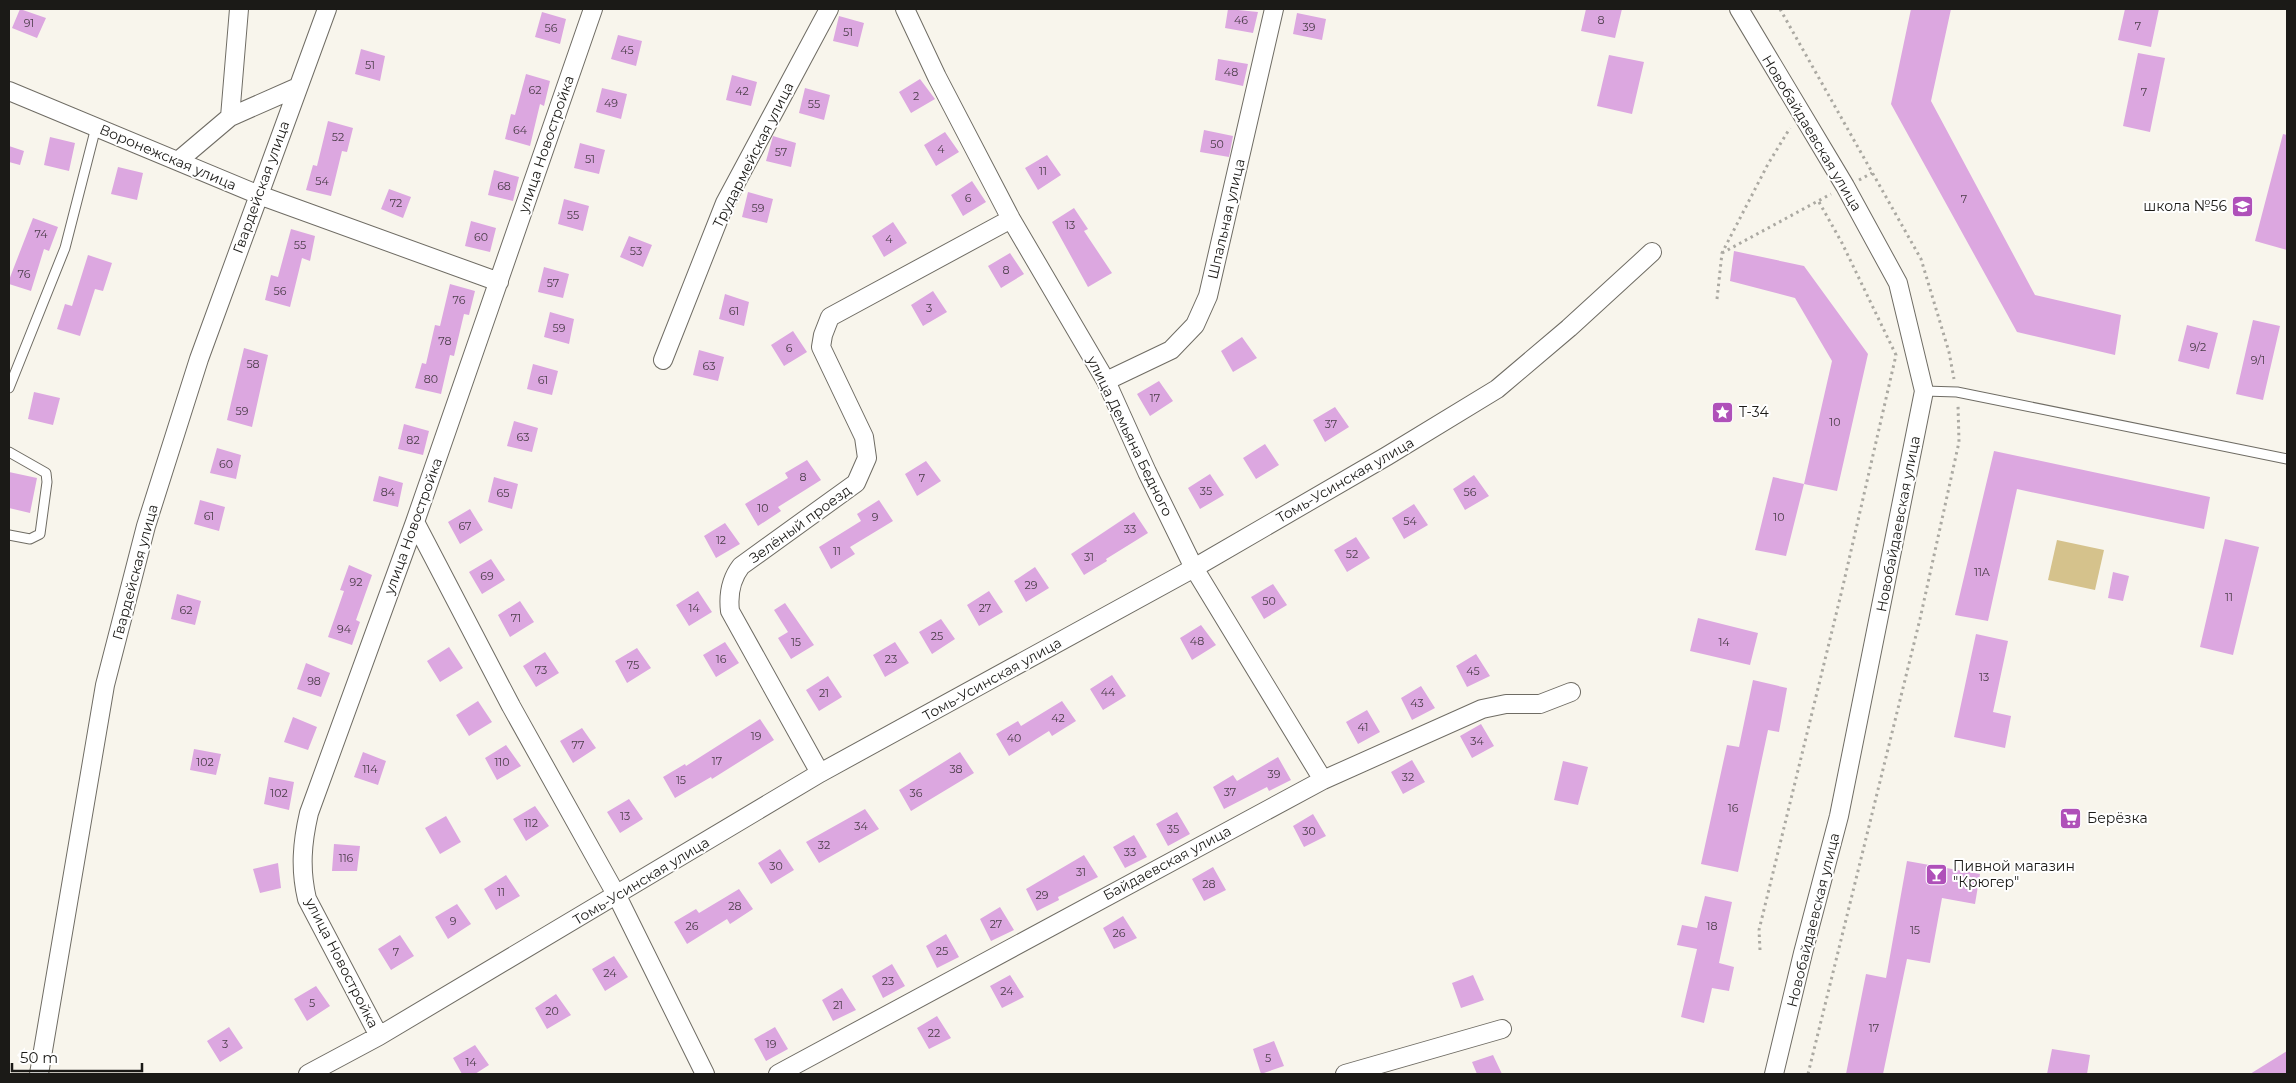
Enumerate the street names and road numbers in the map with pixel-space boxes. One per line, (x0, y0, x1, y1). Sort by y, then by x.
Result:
street label: Новобайдаевская улица (1758, 52, 1866, 214)
street label: улица Новостройка (514, 73, 578, 216)
street label: Трудармейская улица (708, 79, 798, 231)
street label: Гвардейская улица (229, 118, 293, 256)
street label: Воронежская улица (97, 120, 239, 194)
street label: Шпальная улица (1203, 157, 1249, 281)
street label: улица Демьяна Бедного (1083, 352, 1177, 519)
street label: Томь-Усинская улица (1273, 433, 1417, 527)
street label: Новобайдаевская улица (1872, 434, 1924, 614)
street label: улица Новостройка (380, 455, 446, 598)
street label: Зелёный проезд (746, 481, 854, 567)
street label: Гвардейская улица (108, 502, 162, 642)
street label: Томь-Усинская улица (919, 633, 1065, 725)
street label: Байдаевская улица (1100, 822, 1234, 904)
street label: Новобайдаевская улица (1783, 831, 1843, 1009)
street label: Томь-Усинская улица (569, 833, 713, 929)
street label: улица Новостройка (301, 894, 383, 1031)

